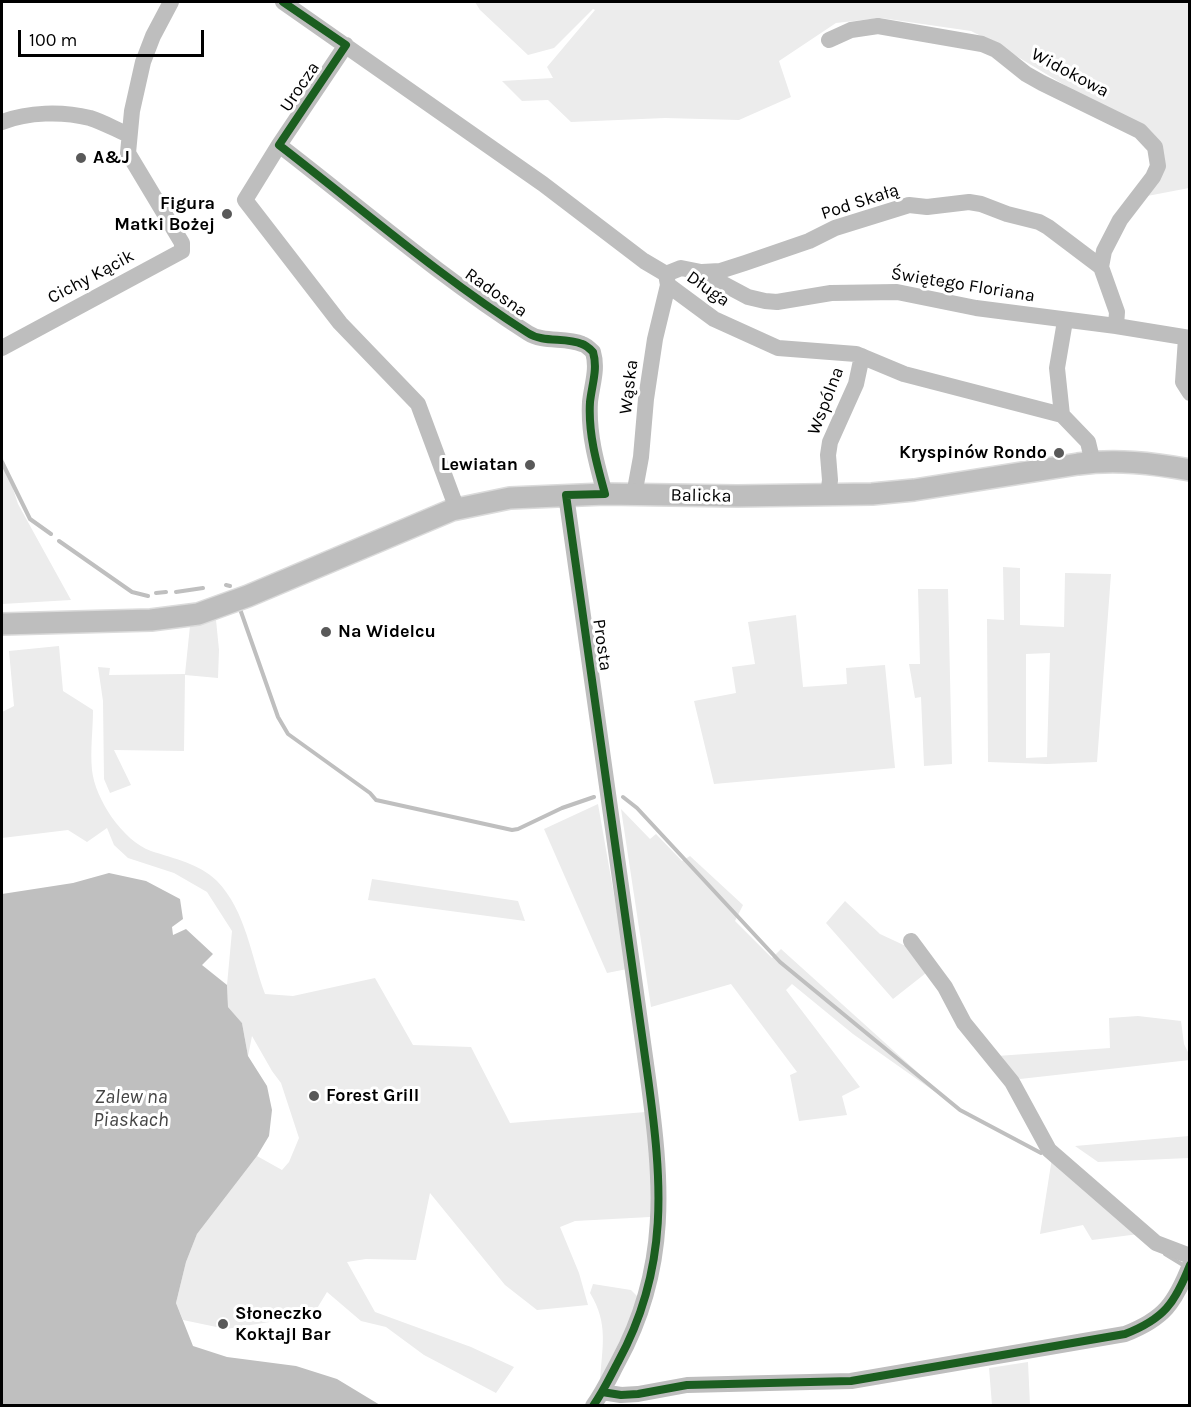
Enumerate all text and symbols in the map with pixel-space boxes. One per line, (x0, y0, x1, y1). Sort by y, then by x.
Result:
scale bar (21, 18, 207, 56)
text: 100 m (29, 29, 77, 51)
street label: Widokowa (1027, 44, 1113, 102)
street label: Urocza (275, 58, 325, 116)
place label: A&J (93, 147, 130, 169)
marker: A&J (74, 151, 88, 165)
street label: Pod Skałą (818, 179, 902, 225)
place label: Figura Matki Bożej (114, 193, 215, 236)
marker: Figura Matki Bożej (220, 207, 234, 221)
street label: Cichy Kącik (44, 245, 138, 309)
street label: Świętego Floriana (889, 263, 1037, 307)
street label: Radosna (460, 264, 532, 322)
street label: Długa (682, 266, 734, 312)
street label: Wąska (615, 358, 643, 416)
street label: Wspólna (803, 364, 849, 438)
place label: Kryspinów Rondo (899, 442, 1047, 464)
marker: Kryspinów Rondo (1052, 446, 1066, 460)
place label: Lewiatan (441, 454, 518, 476)
marker: Lewiatan (523, 458, 537, 472)
street label: Balicka (670, 485, 732, 507)
street label: Prosta (588, 618, 616, 672)
place label: Na Widelcu (338, 621, 436, 643)
marker: Na Widelcu (319, 625, 333, 639)
water label: Zalew na Piaskach (93, 1085, 169, 1132)
place label: Forest Grill (326, 1085, 419, 1107)
marker: Forest Grill (307, 1089, 321, 1103)
place label: Słoneczko Koktajl Bar (235, 1303, 331, 1346)
marker: Słoneczko Koktajl Bar (216, 1317, 230, 1331)

